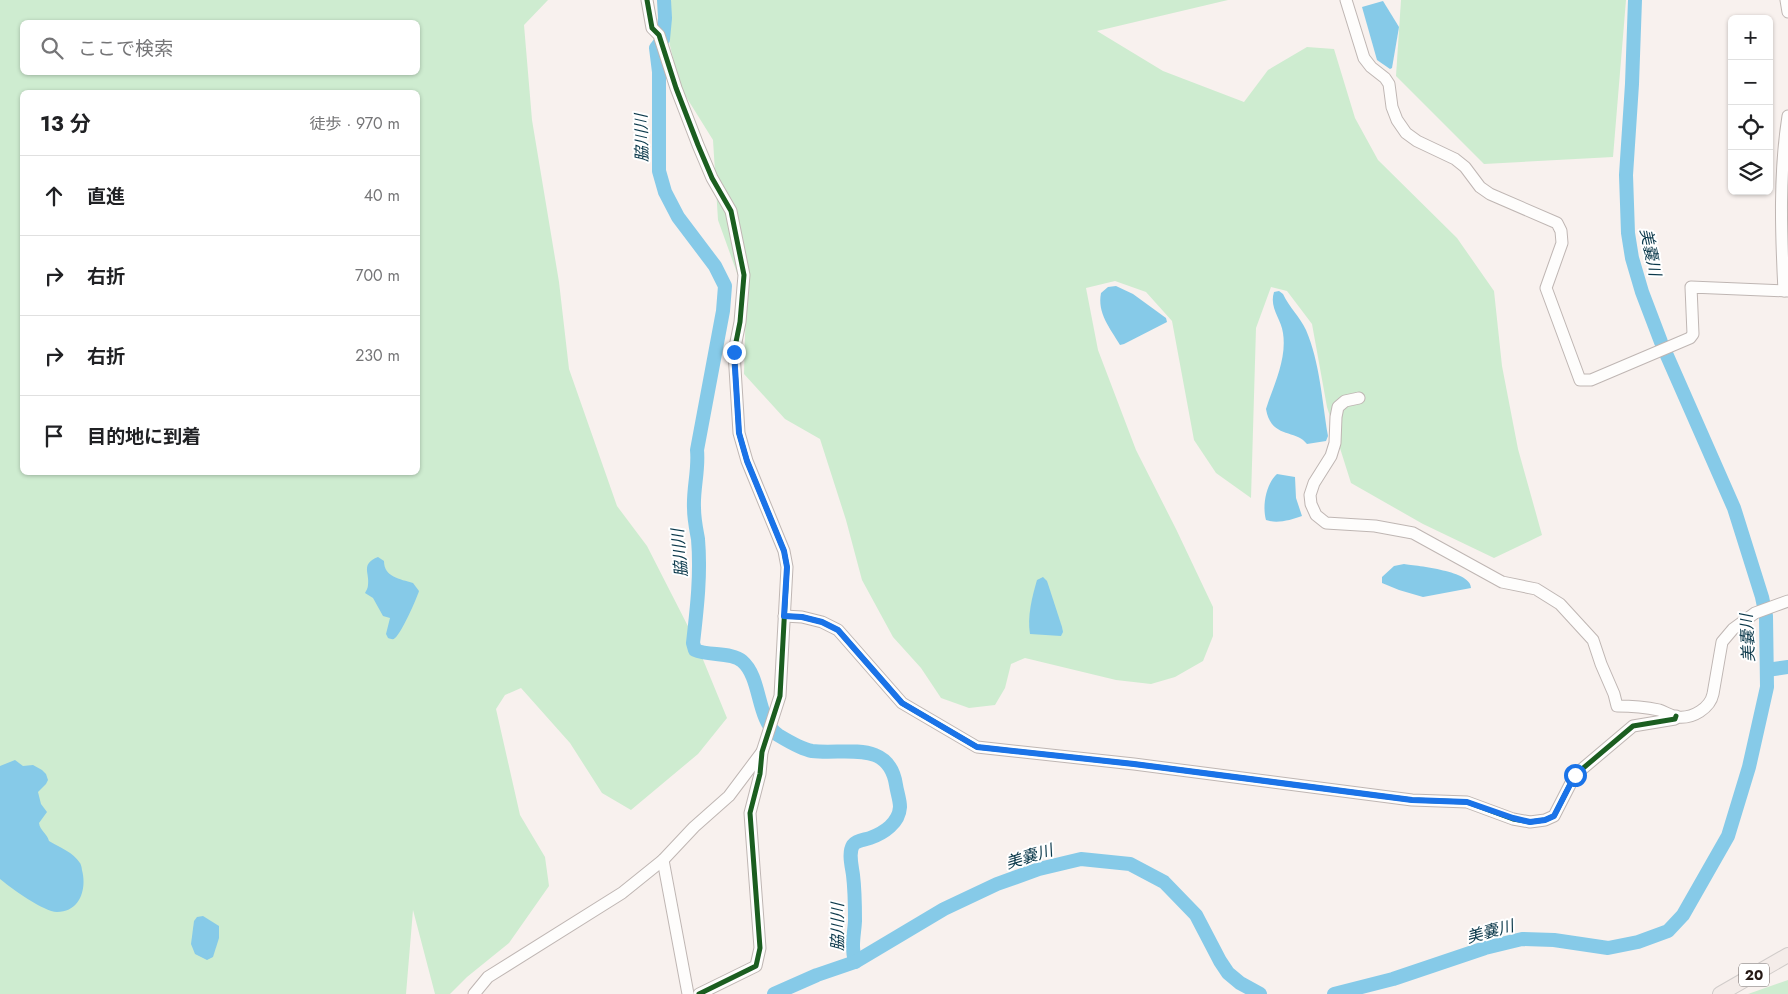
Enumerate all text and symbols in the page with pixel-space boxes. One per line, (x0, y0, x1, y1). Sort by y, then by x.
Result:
map controls (1728, 15, 1773, 195)
button: + (1728, 15, 1773, 60)
search box (20, 20, 420, 75)
icon: search (38, 34, 66, 62)
text: ここで検索 (78, 35, 173, 62)
button: − (1728, 60, 1773, 105)
button: locate (1728, 105, 1773, 150)
text: 13 分 (40, 109, 91, 139)
text: 徒歩 · 970 m (310, 112, 400, 135)
water label: 脇川川 (630, 112, 653, 162)
button: layers (1728, 150, 1773, 195)
icon: ahead (40, 182, 68, 210)
text: 直進 (87, 183, 125, 210)
text: 40 m (364, 184, 400, 207)
water label: 美嚢川 (1634, 226, 1667, 280)
icon: right (40, 262, 68, 290)
text: 右折 (87, 263, 125, 290)
text: 700 m (355, 264, 400, 287)
route end (723, 341, 746, 364)
icon: right (40, 342, 68, 370)
text: 右折 (87, 343, 125, 370)
text: 230 m (355, 344, 400, 367)
icon: arrive (40, 422, 68, 450)
text: 目的地に到着 (87, 423, 201, 450)
water label: 脇川川 (666, 526, 693, 578)
water label: 美嚢川 (1735, 611, 1760, 663)
route start (1564, 764, 1587, 787)
water label: 美嚢川 (1003, 838, 1057, 874)
water label: 脇川川 (826, 901, 849, 951)
water label: 美嚢川 (1464, 914, 1518, 949)
road number: 20 (1739, 964, 1769, 986)

